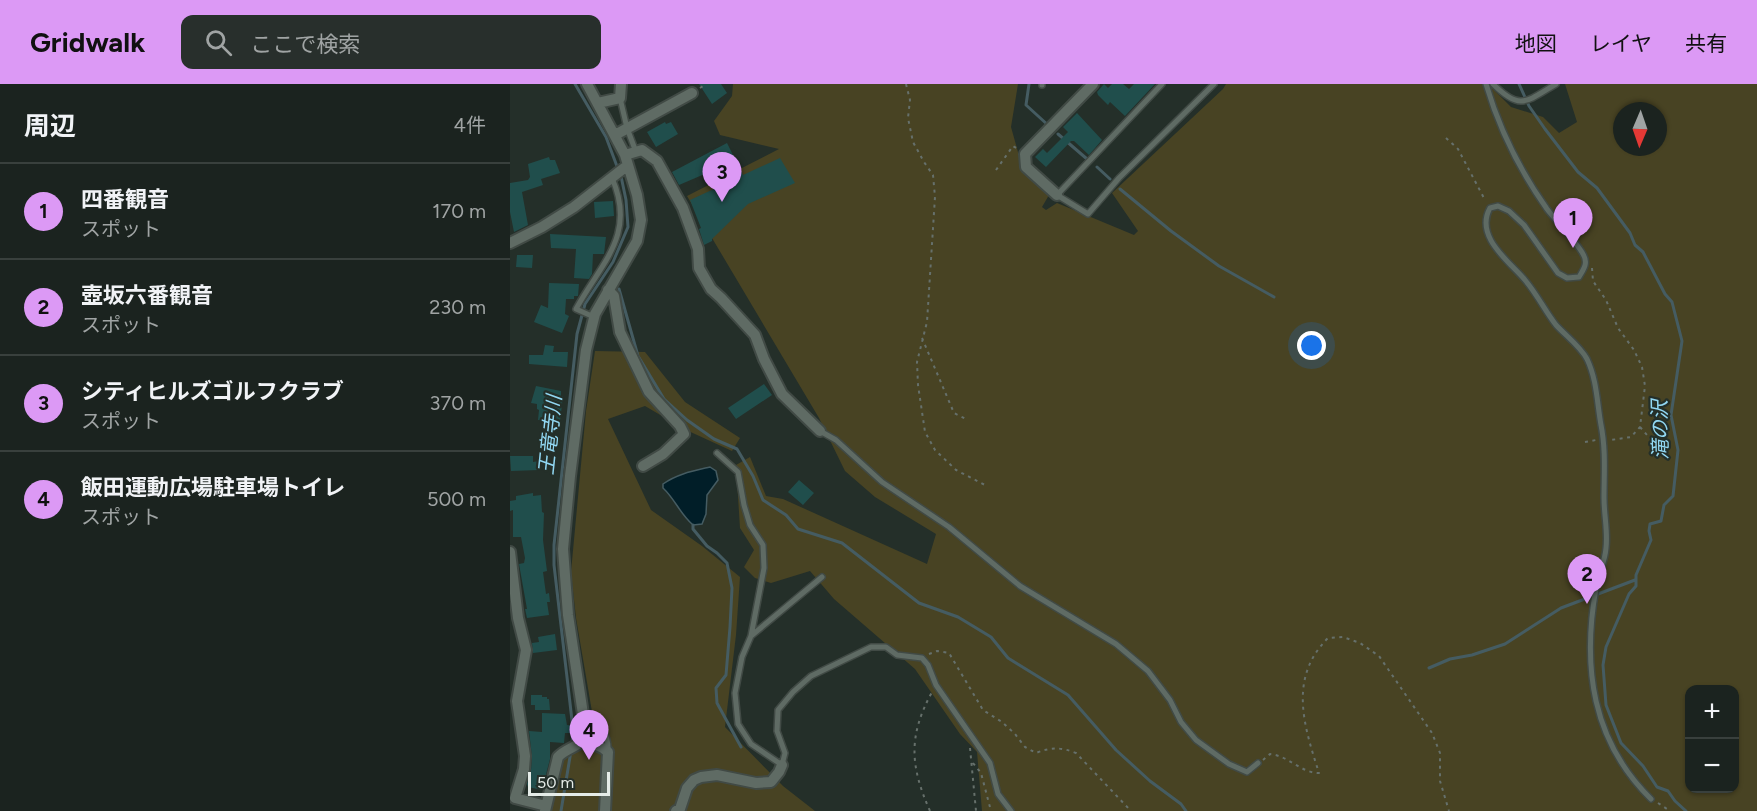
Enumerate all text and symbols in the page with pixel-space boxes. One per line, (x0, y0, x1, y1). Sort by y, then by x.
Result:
search box (181, 15, 601, 69)
text: Gridwalk (30, 25, 145, 59)
icon: search (202, 26, 235, 59)
text: ここで検索 (250, 31, 360, 58)
text: 地図 (1515, 31, 1557, 56)
text: レイヤ (1590, 31, 1652, 56)
text: 共有 (1685, 31, 1727, 56)
north arrow (1613, 102, 1667, 156)
text: 周辺 (24, 110, 76, 142)
text: 4件 (454, 113, 486, 137)
pin: 3 (702, 152, 742, 202)
text: 四番観音 (81, 186, 169, 213)
pin: 1 (1554, 198, 1592, 248)
text: 1 (39, 199, 48, 223)
text: 170 m (432, 199, 486, 223)
text: スポット (81, 217, 161, 241)
text: 壺坂六番観音 (81, 282, 213, 309)
text: 2 (38, 295, 49, 319)
text: 230 m (429, 295, 486, 319)
text: スポット (81, 313, 161, 337)
your location (1297, 331, 1326, 360)
text: シティヒルズゴルフクラブ (81, 378, 344, 405)
text: 3 (38, 391, 49, 415)
text: 370 m (430, 391, 486, 415)
water label: 王竜寺川 (534, 392, 566, 476)
water label: 滝の沢 (1647, 397, 1673, 460)
text: スポット (81, 409, 161, 433)
text: 飯田運動広場駐車場トイレ (81, 474, 345, 501)
text: 4 (37, 487, 50, 511)
text: 500 m (427, 487, 486, 511)
text: スポット (81, 505, 161, 529)
pin: 2 (1568, 554, 1606, 604)
map controls (1685, 685, 1739, 793)
button: + (1685, 685, 1739, 739)
pin: 4 (570, 710, 608, 760)
button: − (1685, 739, 1739, 793)
scale bar (528, 769, 610, 796)
text: 50 m (537, 773, 574, 792)

